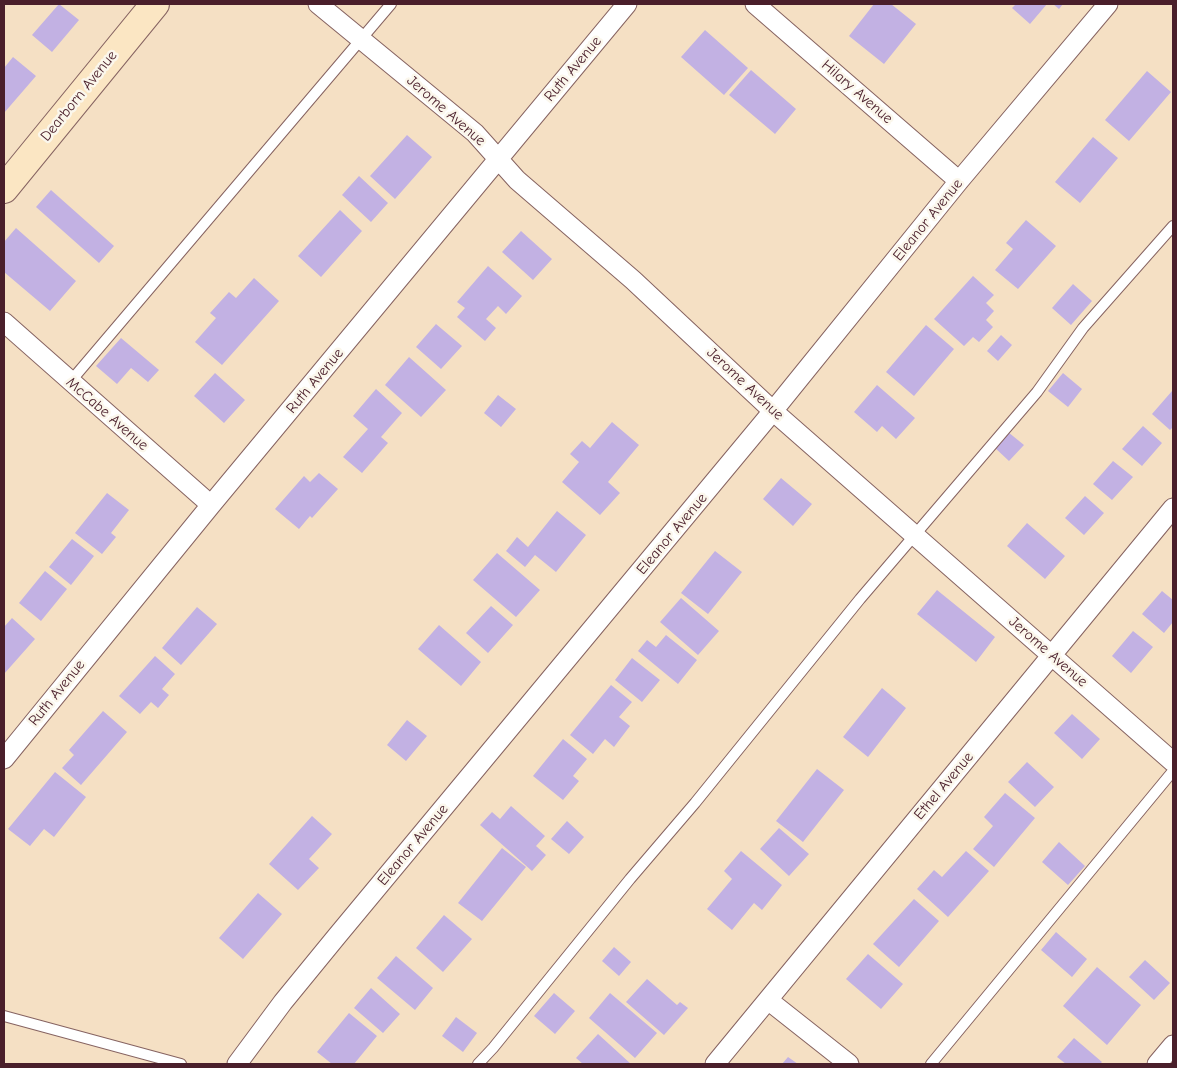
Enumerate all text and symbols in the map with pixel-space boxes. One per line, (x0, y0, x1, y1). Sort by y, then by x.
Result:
street label: Ruth Avenue (541, 33, 605, 105)
street label: Dearborn Avenue (37, 47, 121, 145)
street label: Hilary Avenue (818, 56, 896, 128)
street label: Jerome Avenue (403, 72, 489, 150)
street label: Eleanor Avenue (889, 175, 967, 265)
street label: Jerome Avenue (703, 344, 787, 424)
street label: Ruth Avenue (283, 345, 347, 417)
street label: McCabe Avenue (62, 373, 152, 455)
street label: Eleanor Avenue (633, 490, 711, 578)
street label: Jerome Avenue (1005, 613, 1091, 691)
street label: Ruth Avenue (25, 656, 89, 730)
street label: Ethel Avenue (910, 748, 978, 824)
street label: Eleanor Avenue (374, 801, 452, 889)

